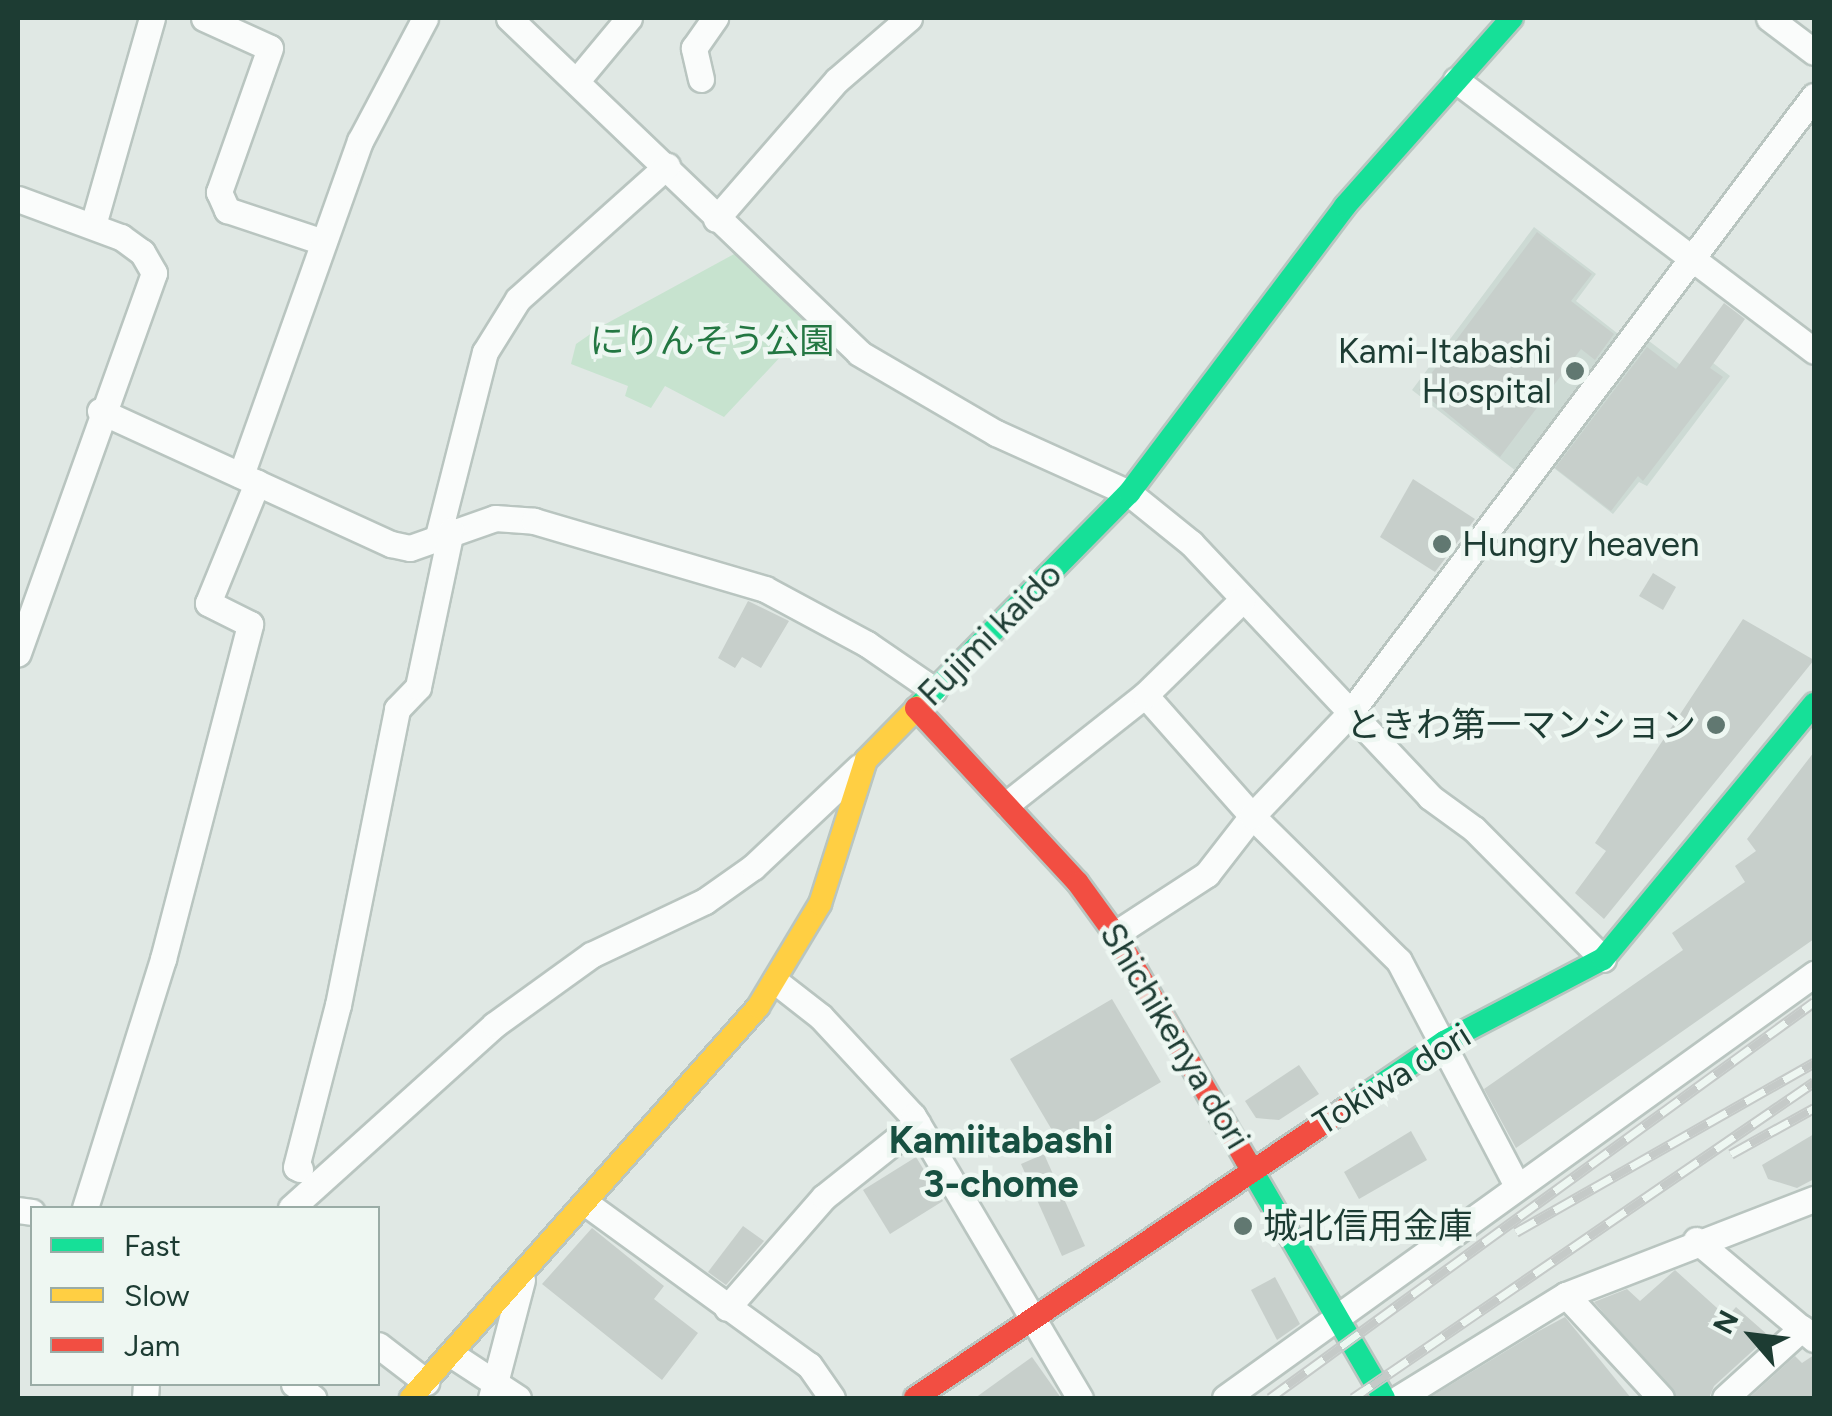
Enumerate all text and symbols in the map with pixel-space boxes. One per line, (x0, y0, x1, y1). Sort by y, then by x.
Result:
park label: にりんそう公園 (590, 320, 834, 362)
place label: Kami-Itabashi Hospital (1338, 330, 1552, 412)
marker: Kami-Itabashi Hospital (1562, 358, 1588, 384)
place label: Hungry heaven (1462, 523, 1699, 565)
marker: Hungry heaven (1431, 533, 1453, 555)
street label: Fujimi kaido (910, 554, 1070, 714)
place label: ときわ第一マンション (1346, 704, 1696, 746)
marker: ときわ第一マンション (1705, 714, 1727, 736)
street label: Shichikenya dori (1091, 915, 1259, 1157)
street label: Tokiwa dori (1306, 1014, 1478, 1144)
district label: Kamiitabashi 3-chome (889, 1118, 1113, 1208)
place label: 城北信用金庫 (1263, 1205, 1473, 1247)
legend (30, 1206, 380, 1386)
marker: 城北信用金庫 (1232, 1215, 1254, 1237)
text: Fast (124, 1227, 181, 1264)
text: Slow (124, 1277, 190, 1314)
north arrow (1702, 1286, 1802, 1386)
text: N (1705, 1304, 1746, 1339)
text: Jam (124, 1327, 180, 1364)

